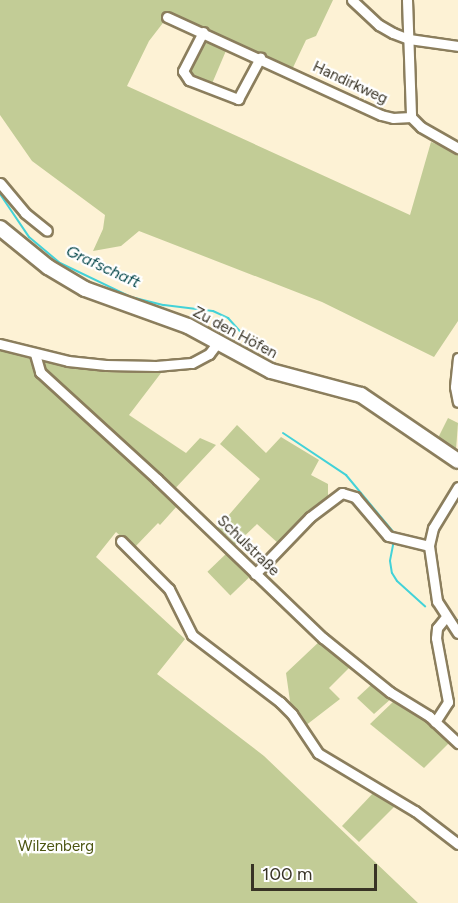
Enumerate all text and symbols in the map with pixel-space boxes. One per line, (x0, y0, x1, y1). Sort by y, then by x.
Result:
street label: Handirkweg (310, 58, 390, 108)
water label: Grafschaft (63, 242, 143, 292)
street label: Zu den Höfen (190, 303, 280, 363)
street label: Schulstraße (213, 512, 283, 580)
park label: Wilzenberg (18, 838, 94, 856)
scale bar (254, 852, 380, 890)
text: 100 m (262, 863, 312, 885)

